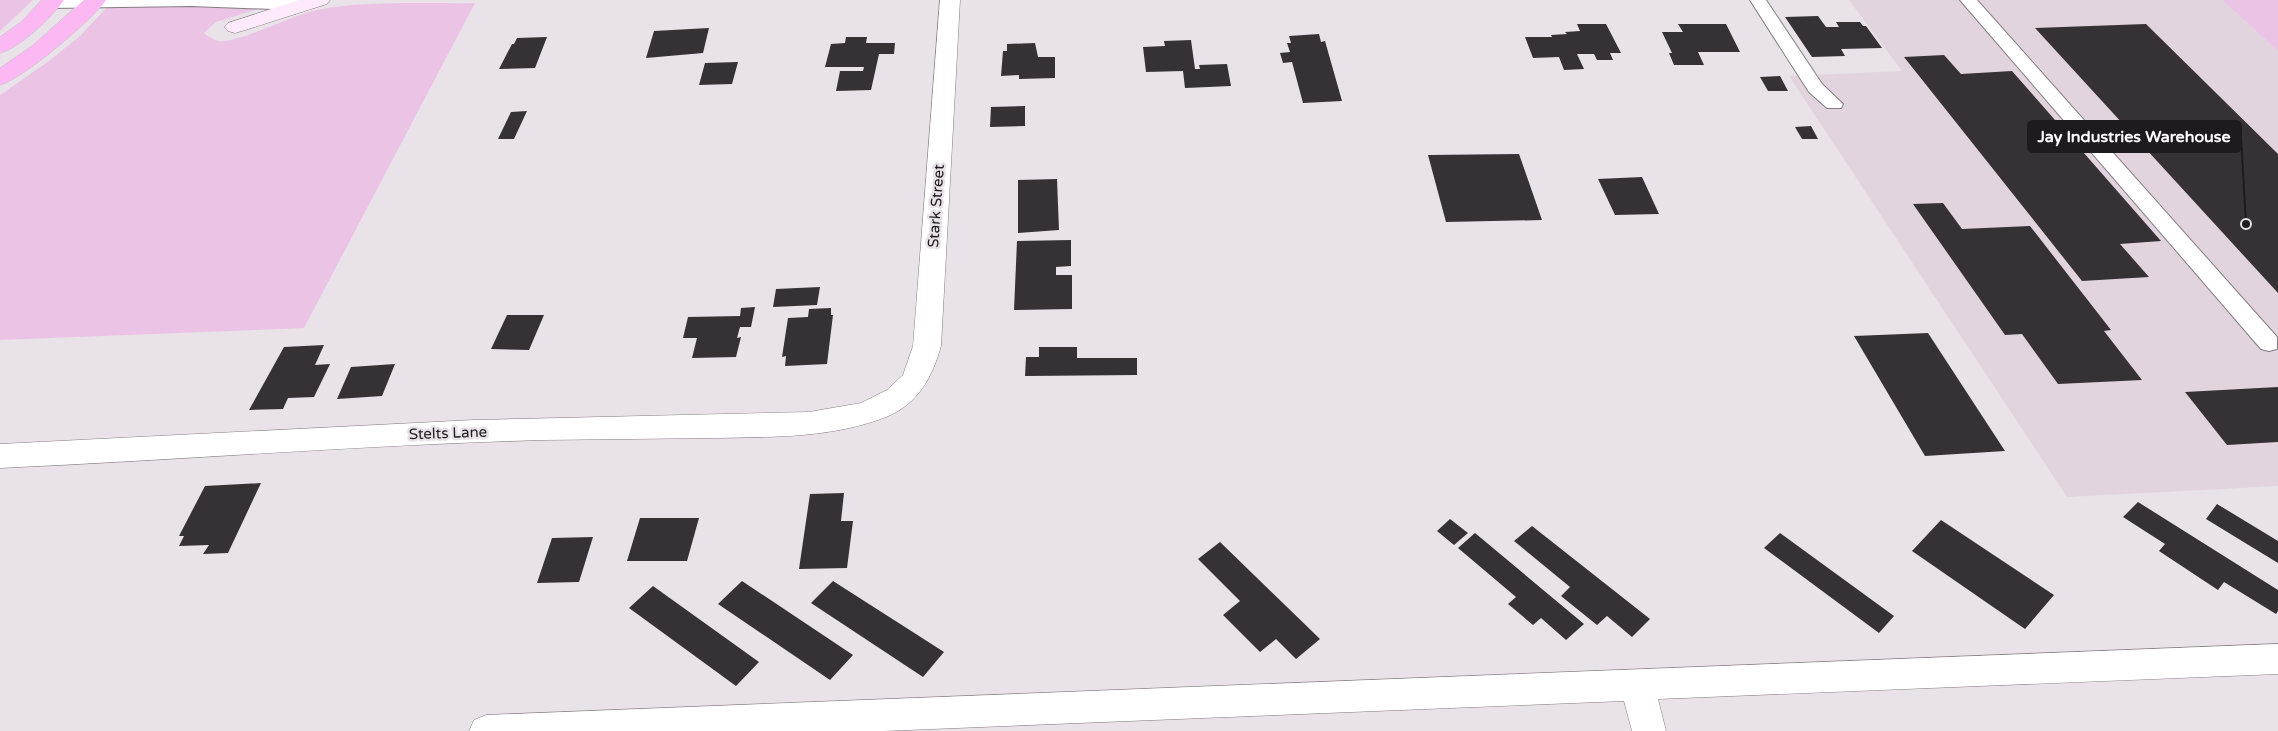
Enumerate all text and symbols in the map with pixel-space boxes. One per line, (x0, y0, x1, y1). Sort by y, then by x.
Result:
callout: Jay Industries Warehouse (2028, 121, 2241, 152)
text: Jay Industries Warehouse (2036, 127, 2231, 147)
street label: Stark Street (924, 163, 948, 248)
street label: Stelts Lane (409, 423, 487, 443)

